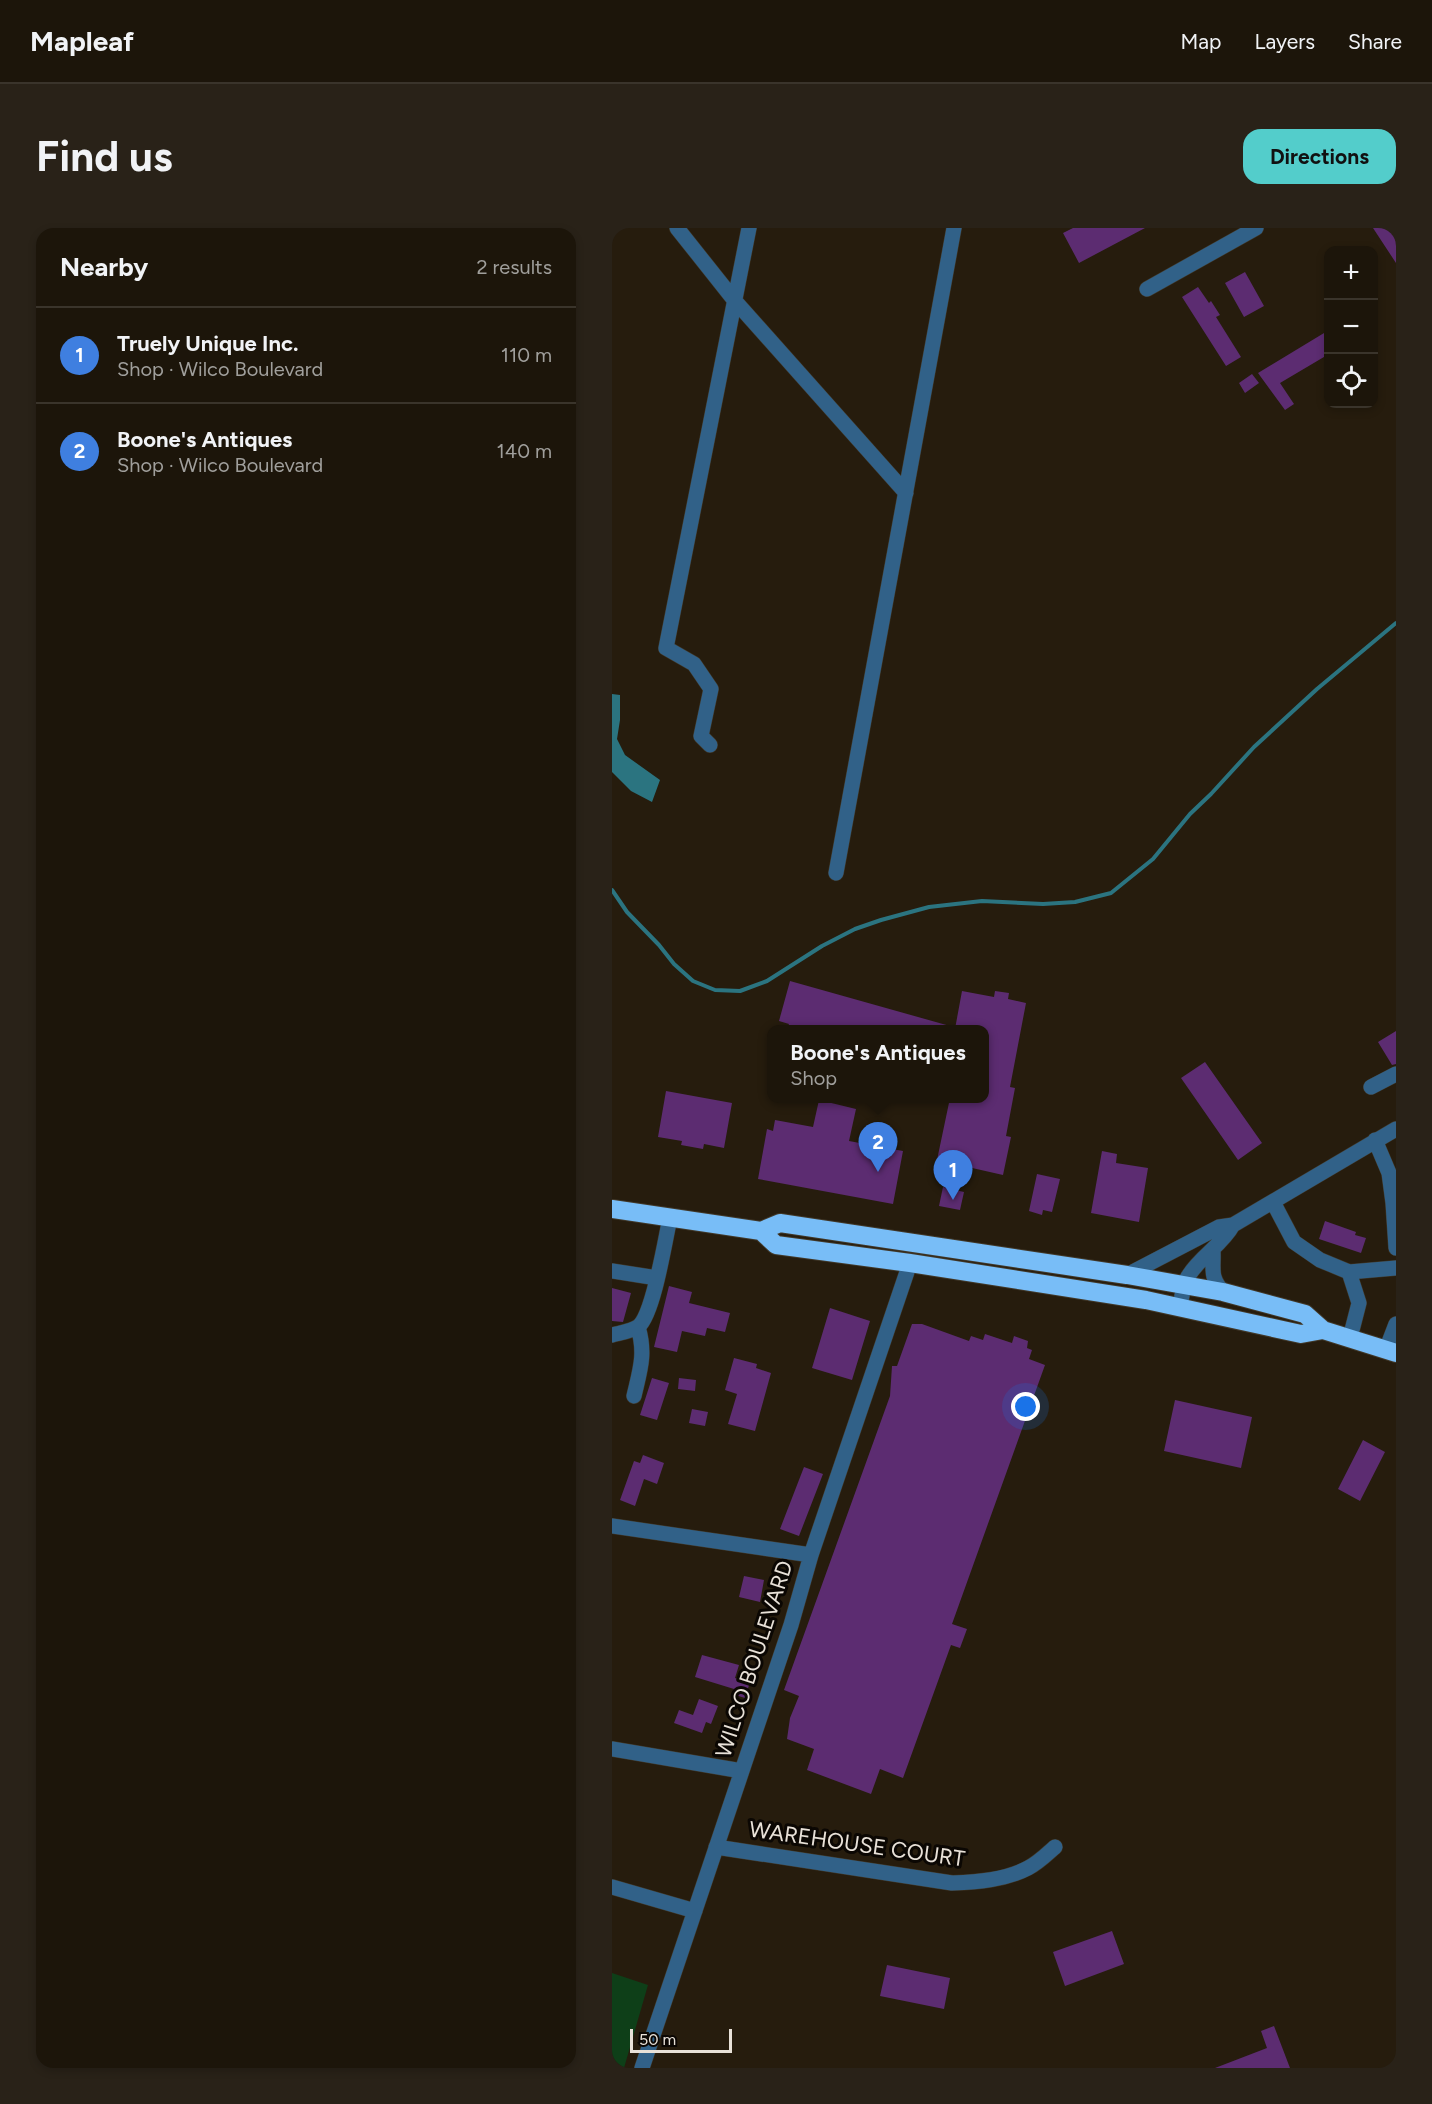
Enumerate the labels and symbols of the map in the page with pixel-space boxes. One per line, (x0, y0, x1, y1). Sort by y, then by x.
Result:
pin: 2 (858, 1122, 898, 1172)
pin: 1 (934, 1150, 972, 1200)
your location (1011, 1392, 1040, 1421)
street label: WILCO BOULEVARD (709, 1557, 799, 1761)
street label: WAREHOUSE COURT (747, 1815, 967, 1873)
scale bar (630, 2026, 732, 2054)

